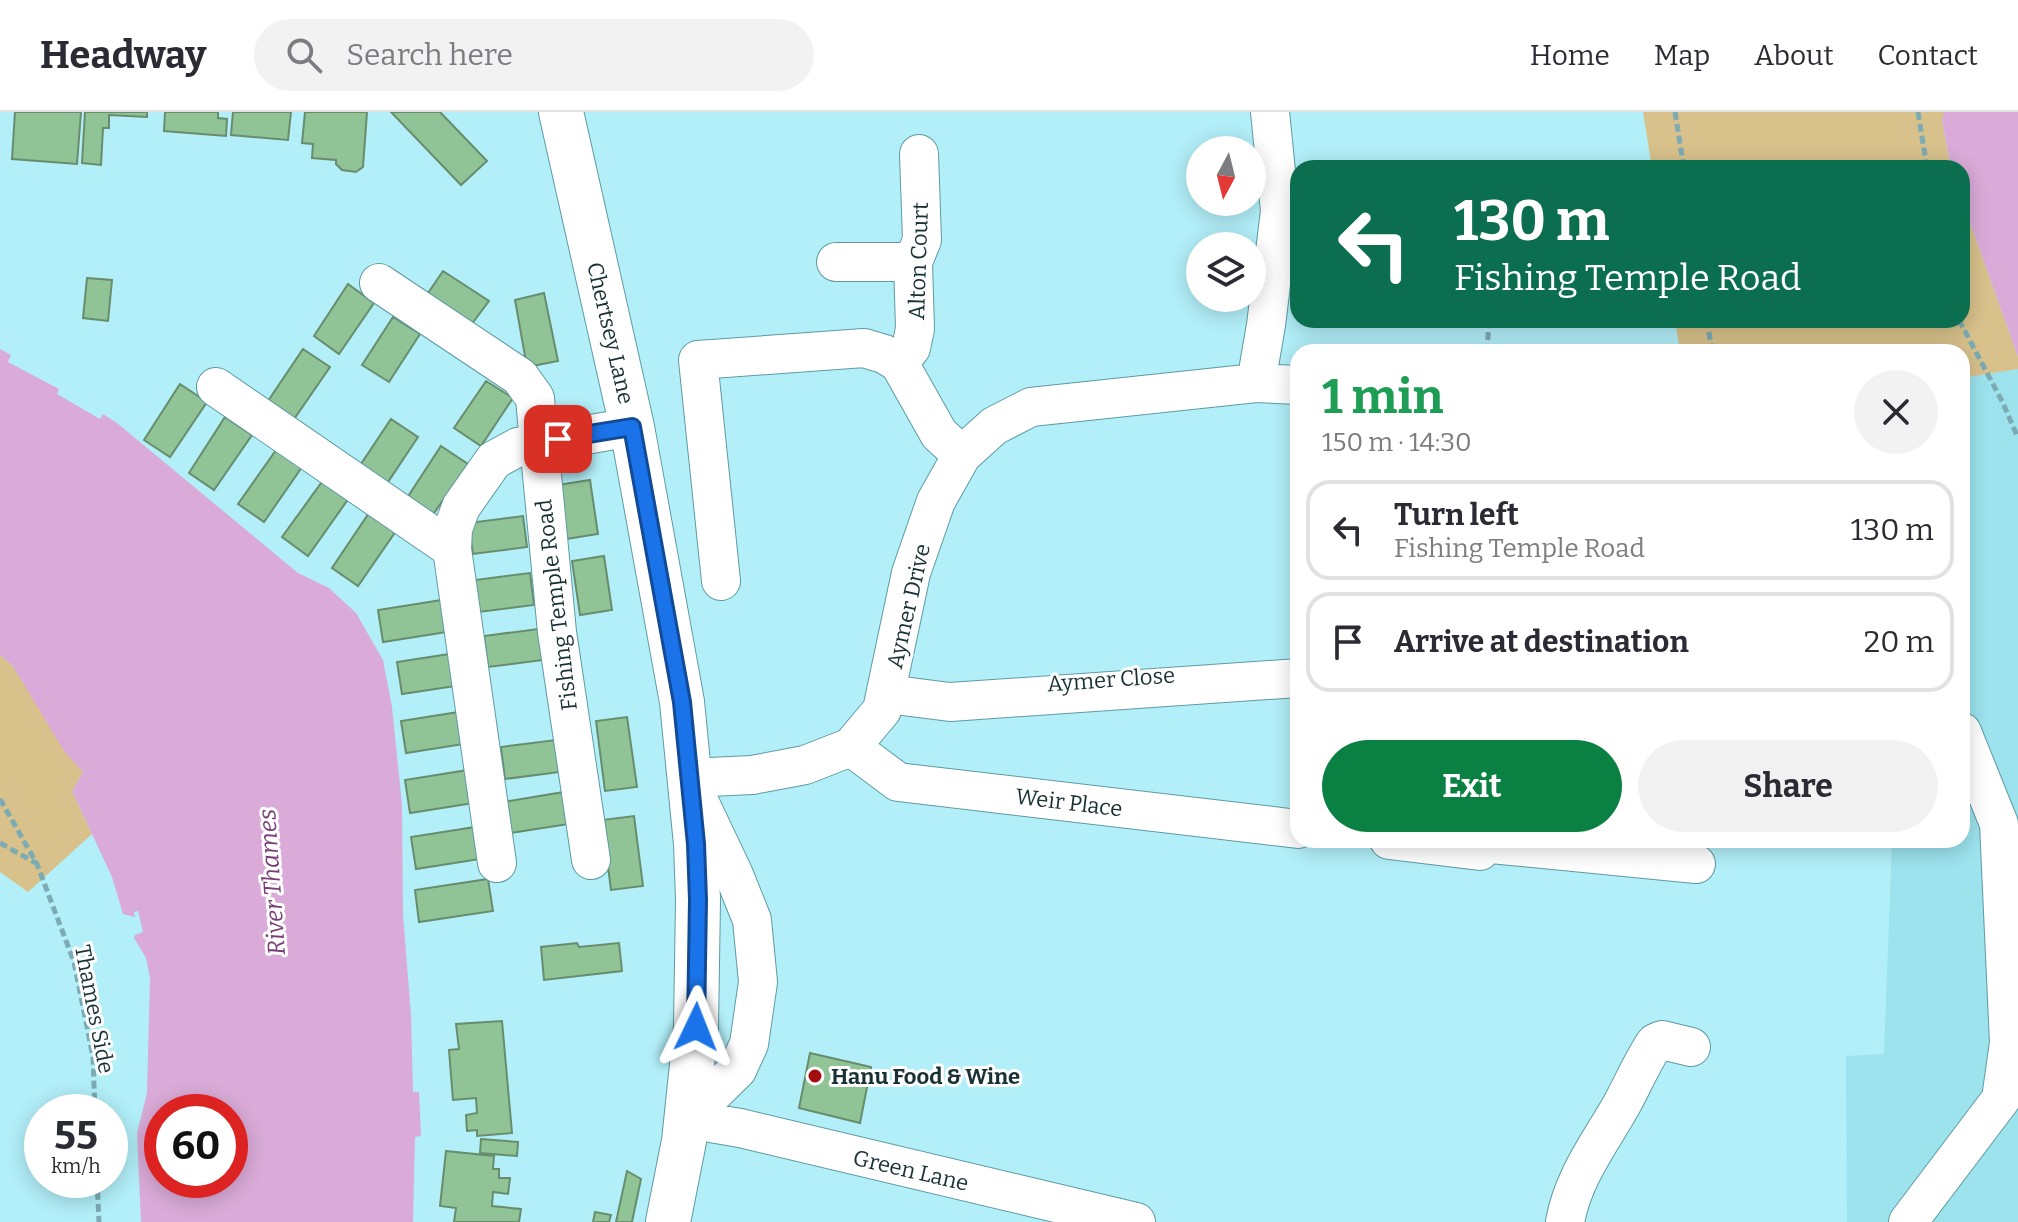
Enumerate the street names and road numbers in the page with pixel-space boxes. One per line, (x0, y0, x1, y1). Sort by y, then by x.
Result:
street label: Alton Court (903, 202, 934, 320)
street label: Chertsey Lane (581, 260, 640, 407)
street label: Fishing Temple Road (530, 498, 583, 712)
street label: Aymer Drive (881, 541, 936, 671)
street label: Aymer Close (1046, 662, 1176, 697)
street label: Weir Place (1014, 783, 1124, 822)
street label: Thames Side (69, 943, 120, 1076)
street label: Green Lane (850, 1144, 971, 1197)

